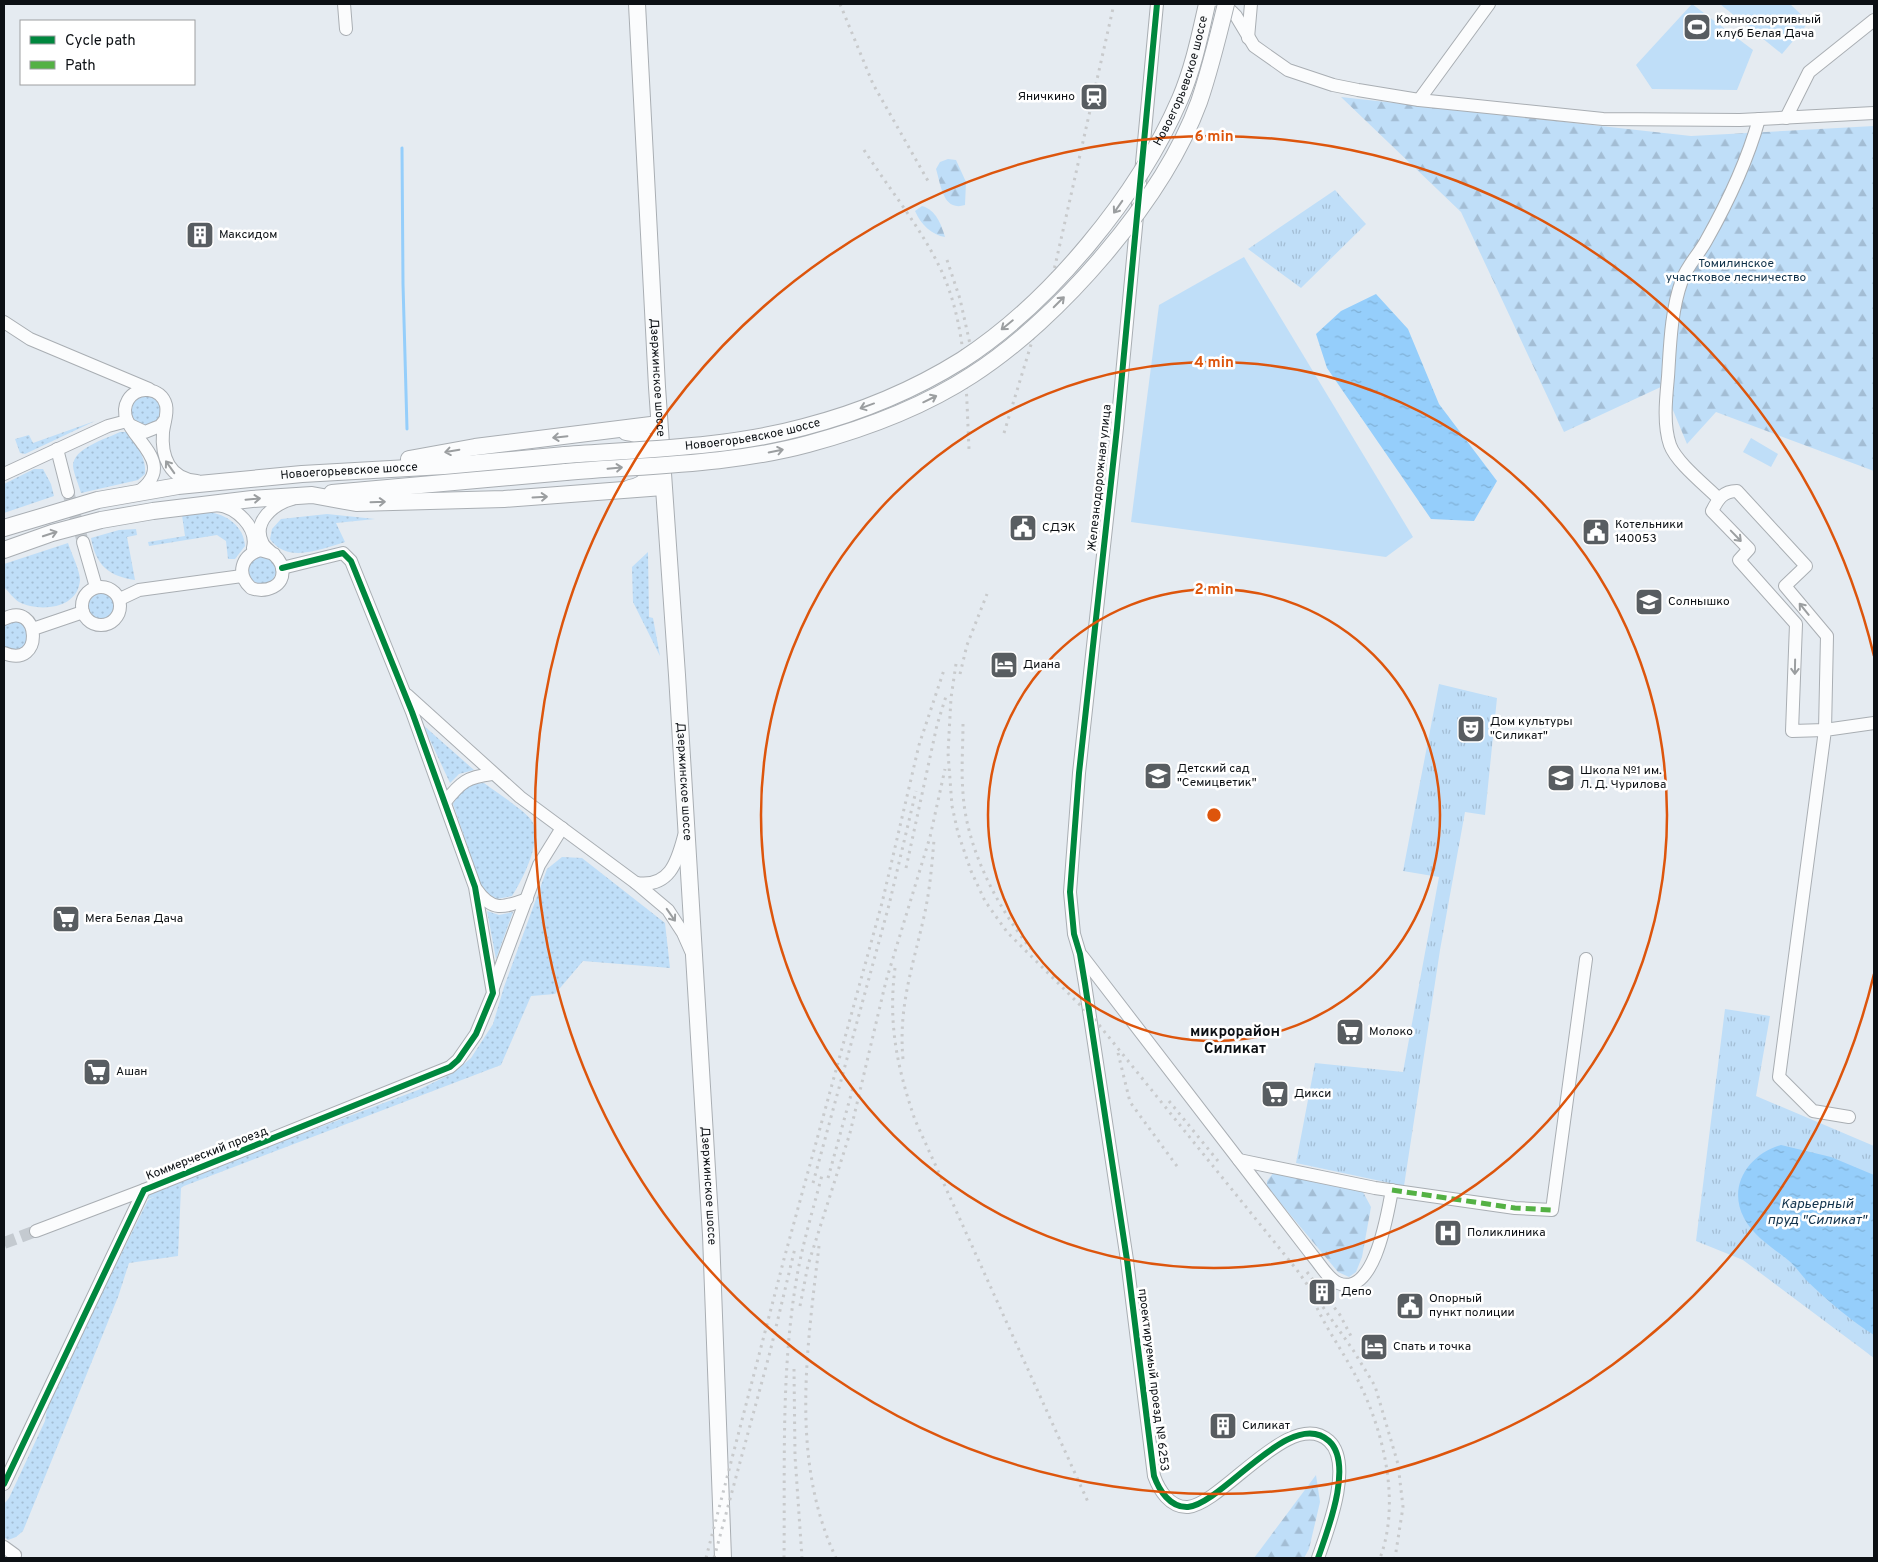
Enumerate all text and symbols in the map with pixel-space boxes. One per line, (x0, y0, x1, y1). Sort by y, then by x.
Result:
sports icon: Конноспортивный клуб Белая Дача (1682, 12, 1712, 42)
place label: Конноспортивный клуб Белая Дача (1716, 12, 1821, 42)
street label: Новоегорьевское шоссе (1150, 14, 1212, 149)
legend (20, 20, 195, 85)
text: Cycle path (65, 32, 136, 51)
text: Path (65, 57, 96, 76)
station icon: Яничкино (1079, 82, 1109, 112)
place label: Яничкино (1017, 89, 1075, 105)
text: 6 min (1194, 128, 1234, 147)
one-way arrow (1113, 200, 1123, 214)
building icon: Максидом (185, 220, 215, 250)
place label: Максидом (219, 227, 277, 243)
park label: Томилинское участковое лесничество (1666, 256, 1807, 286)
one-way arrow (1053, 295, 1065, 308)
street label: Дзержинское шоссе (645, 318, 668, 437)
one-way arrow (1001, 320, 1014, 331)
text: 4 min (1194, 354, 1234, 373)
one-way arrow (922, 394, 937, 404)
one-way arrow (860, 402, 875, 411)
street label: Железнодорожная улица (1084, 404, 1116, 552)
street label: Новоегорьевское шоссе (684, 415, 822, 455)
one-way arrow (552, 432, 568, 442)
one-way arrow (768, 446, 784, 456)
one-way arrow (444, 447, 460, 457)
street label: Новоегорьевское шоссе (280, 459, 418, 484)
one-way arrow (165, 460, 175, 474)
one-way arrow (606, 463, 622, 473)
one-way arrow (532, 493, 548, 502)
one-way arrow (245, 494, 261, 504)
one-way arrow (369, 498, 385, 507)
public building icon: СДЭК (1008, 513, 1038, 543)
public building icon: Котельники 140053 (1581, 517, 1611, 547)
place label: Котельники 140053 (1615, 517, 1683, 547)
place label: СДЭК (1042, 520, 1076, 536)
one-way arrow (42, 529, 58, 539)
one-way arrow (1730, 529, 1742, 542)
text: 2 min (1194, 581, 1234, 600)
school or university icon: Солнышко (1634, 587, 1664, 617)
place label: Солнышко (1668, 594, 1730, 610)
one-way arrow (1799, 603, 1810, 616)
hotel icon: Диана (989, 650, 1019, 680)
place label: Диана (1023, 657, 1060, 673)
one-way arrow (1790, 658, 1800, 674)
theatre icon: Дом культуры "Силикат" (1456, 714, 1486, 744)
place label: Дом культуры "Силикат" (1490, 714, 1573, 744)
street label: Дзержинское шоссе (672, 722, 695, 841)
school or university icon: Детский сад "Семицветик" (1143, 761, 1173, 791)
place label: Детский сад "Семицветик" (1177, 761, 1257, 791)
school or university icon: Школа №1 им. Л. Д. Чурилова (1546, 763, 1576, 793)
place label: Школа №1 им. Л. Д. Чурилова (1580, 763, 1666, 793)
centre of rings (1205, 806, 1223, 824)
supermarket icon: Мега Белая Дача (51, 904, 81, 934)
one-way arrow (666, 908, 676, 922)
place label: Мега Белая Дача (85, 911, 183, 927)
supermarket icon: Молоко (1335, 1017, 1365, 1047)
district label: микрорайон Силикат (1190, 1023, 1280, 1059)
place label: Молоко (1369, 1024, 1413, 1040)
supermarket icon: Ашан (82, 1057, 112, 1087)
place label: Ашан (116, 1064, 147, 1080)
supermarket icon: Дикси (1260, 1079, 1290, 1109)
place label: Дикси (1294, 1086, 1331, 1102)
street label: Коммерческий проезд (144, 1123, 270, 1185)
street label: Дзержинское шоссе (696, 1126, 719, 1245)
water label: Карьерный пруд "Силикат" (1767, 1196, 1868, 1229)
hospital icon: Поликлиника (1433, 1218, 1463, 1248)
place label: Поликлиника (1467, 1225, 1545, 1241)
building icon: Депо (1307, 1277, 1337, 1307)
place label: Депо (1341, 1284, 1372, 1300)
street label: проектируемый проезд № 6253 (1134, 1288, 1172, 1472)
public building icon: Опорный пункт полиции (1395, 1291, 1425, 1321)
place label: Опорный пункт полиции (1429, 1291, 1515, 1321)
hotel icon: Спать и точка (1359, 1332, 1389, 1362)
place label: Спать и точка (1393, 1339, 1471, 1355)
building icon: Силикат (1208, 1411, 1238, 1441)
place label: Силикат (1242, 1418, 1291, 1434)

